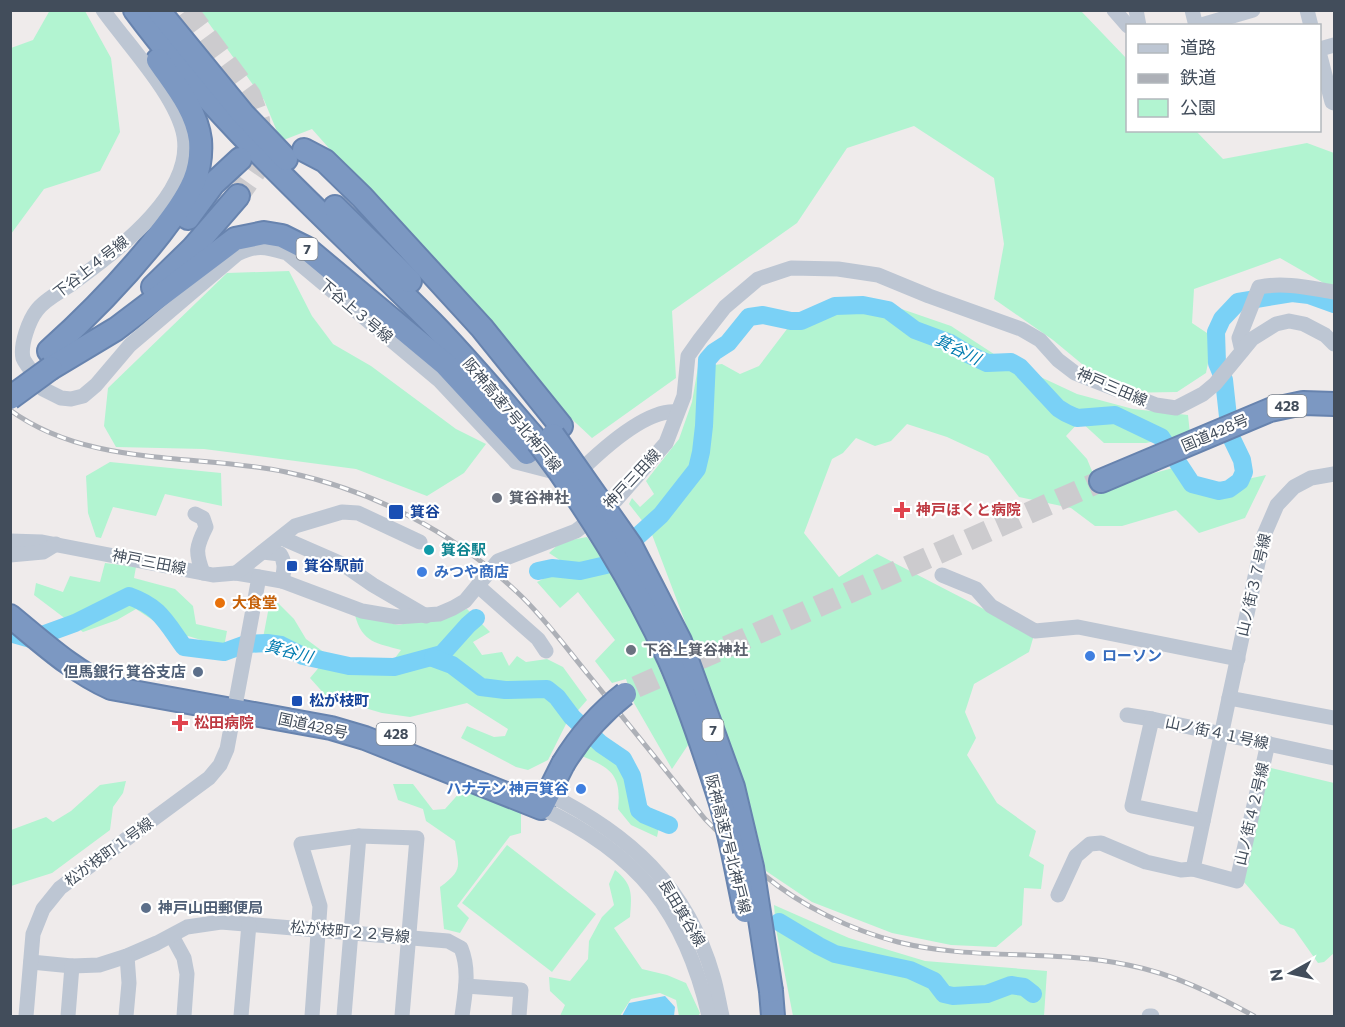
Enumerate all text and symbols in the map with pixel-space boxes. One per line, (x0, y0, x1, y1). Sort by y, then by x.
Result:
legend (1126, 24, 1321, 132)
text: 道路 (1180, 36, 1216, 58)
text: 鉄道 (1180, 66, 1216, 88)
text: 公園 (1180, 96, 1216, 118)
street label: 下谷上４号線 (49, 231, 131, 301)
road number: 7 (296, 238, 318, 260)
street label: 下谷上３号線 (316, 274, 397, 346)
water label: 箕谷川 (932, 329, 986, 368)
street label: 阪神高速7号北神戸線 (460, 354, 566, 475)
street label: 神戸三田線 (1074, 363, 1150, 409)
road number: 428 (1268, 395, 1306, 417)
street label: 国道428号 (1178, 410, 1251, 454)
street label: 神戸三田線 (599, 445, 663, 512)
place label: 箕谷神社 (509, 488, 569, 506)
marker: 箕谷神社 (490, 491, 504, 505)
place label: 神戸ほくと病院 (915, 500, 1021, 518)
marker: 神戸ほくと病院 (893, 501, 911, 519)
place label: 箕谷 (410, 502, 440, 520)
marker: 箕谷 (387, 503, 405, 521)
street label: 山ノ街３７号線 (1232, 532, 1274, 638)
place label: 箕谷駅 (441, 540, 486, 558)
marker: 箕谷駅 (422, 543, 436, 557)
street label: 神戸三田線 (111, 545, 188, 577)
place label: 箕谷駅前 (304, 556, 364, 574)
marker: 箕谷駅前 (285, 559, 299, 573)
place label: みつや商店 (434, 562, 509, 580)
marker: みつや商店 (415, 565, 429, 579)
place label: 大食堂 (232, 593, 277, 611)
marker: 大食堂 (213, 596, 227, 610)
water label: 箕谷川 (263, 635, 317, 666)
place label: 下谷上箕谷神社 (643, 640, 748, 658)
marker: 下谷上箕谷神社 (624, 643, 638, 657)
place label: ローソン (1102, 646, 1162, 664)
marker: ローソン (1083, 649, 1097, 663)
place label: 但馬銀行 箕谷支店 (63, 662, 186, 680)
marker: 但馬銀行 箕谷支店 (191, 665, 205, 679)
place label: 松が枝町 (309, 691, 369, 709)
marker: 松が枝町 (290, 694, 304, 708)
street label: 国道428号 (277, 709, 350, 741)
street label: 山ノ街４１号線 (1164, 712, 1270, 752)
place label: 松田病院 (194, 713, 254, 731)
marker: 松田病院 (171, 714, 189, 732)
road number: 7 (702, 719, 724, 741)
road number: 428 (376, 723, 416, 745)
street label: 山ノ街４２号線 (1230, 761, 1272, 867)
street label: 阪神高速7号北神戸線 (703, 772, 755, 915)
place label: ハナテン 神戸箕谷 (446, 779, 569, 797)
marker: ハナテン 神戸箕谷 (574, 782, 588, 796)
street label: 松が枝町１号線 (61, 813, 156, 889)
street label: 長田箕谷線 (656, 876, 710, 949)
place label: 神戸山田郵便局 (157, 898, 263, 916)
marker: 神戸山田郵便局 (139, 901, 153, 915)
street label: 松が枝町２２号線 (290, 917, 411, 945)
north arrow (1261, 943, 1321, 1003)
text: N (1265, 968, 1286, 982)

